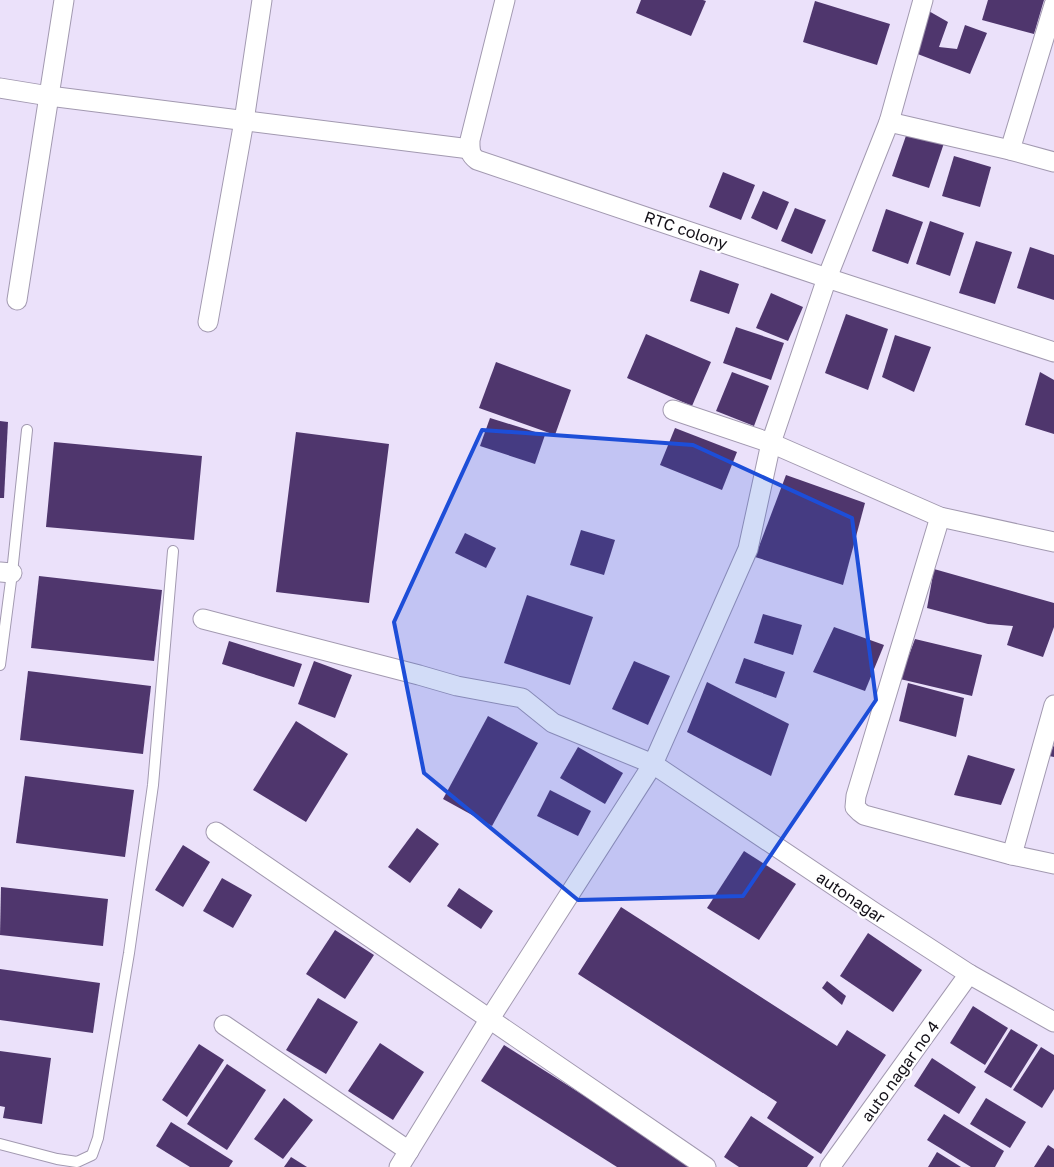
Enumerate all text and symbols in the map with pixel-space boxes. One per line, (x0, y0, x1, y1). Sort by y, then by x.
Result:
street label: RTC colony (642, 206, 730, 254)
street label: autonagar (813, 867, 889, 927)
street label: auto nagar no 4 (857, 1017, 943, 1125)

